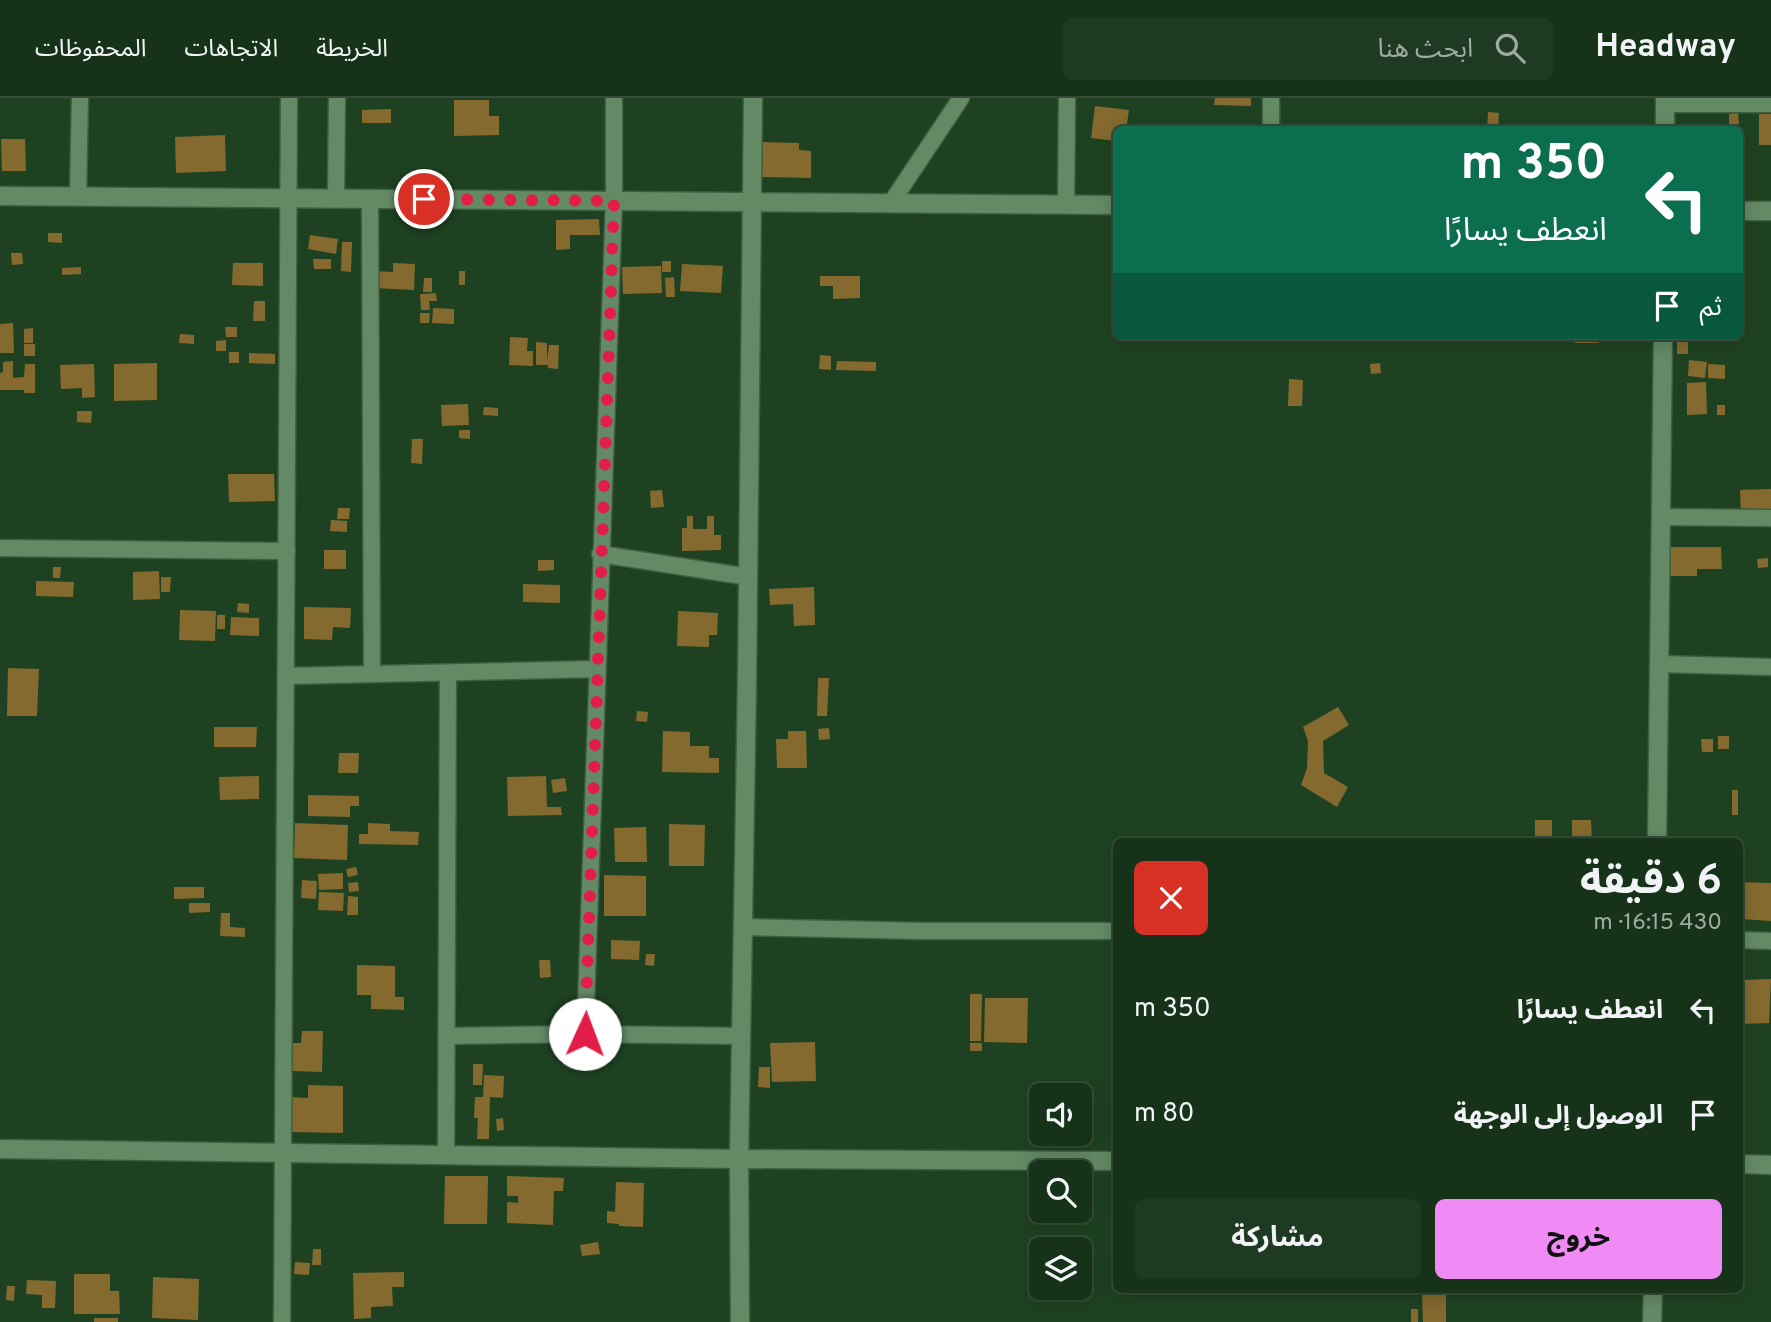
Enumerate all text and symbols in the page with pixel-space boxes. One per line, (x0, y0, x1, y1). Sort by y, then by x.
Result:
search box (1063, 17, 1553, 80)
text: Headway (1595, 27, 1736, 69)
icon: search (1491, 29, 1529, 67)
text: ابحث هنا (1378, 34, 1473, 67)
text: المحفوظات (35, 35, 146, 65)
text: الاتجاهات (184, 35, 278, 65)
text: الخريطة (316, 35, 388, 65)
text: 350 m (1460, 135, 1607, 197)
icon: left (1631, 154, 1722, 245)
pin (394, 169, 454, 229)
icon: arrive (405, 180, 443, 218)
text: انعطف يسارًا (1444, 212, 1607, 252)
icon: arrive (1648, 287, 1686, 325)
text: ثم (1700, 292, 1722, 325)
text: 6 دقيقة (1580, 856, 1722, 909)
button: close (1134, 861, 1208, 935)
text: 430 m · 16:15 (1593, 909, 1722, 938)
icon: left (1684, 991, 1722, 1029)
text: 350 m (1134, 993, 1211, 1026)
text: انعطف يسارًا (1517, 995, 1663, 1028)
position arrow (548, 997, 622, 1071)
map controls (1029, 1083, 1092, 1300)
button: sound (1029, 1083, 1092, 1146)
icon: arrive (1684, 1096, 1722, 1134)
text: 80 m (1134, 1098, 1194, 1131)
text: الوصول إلى الوجهة (1454, 1100, 1663, 1133)
button: search (1029, 1160, 1092, 1223)
button: مشاركة (1134, 1199, 1421, 1279)
button: خروج (1435, 1199, 1722, 1279)
button: layers (1029, 1237, 1092, 1300)

